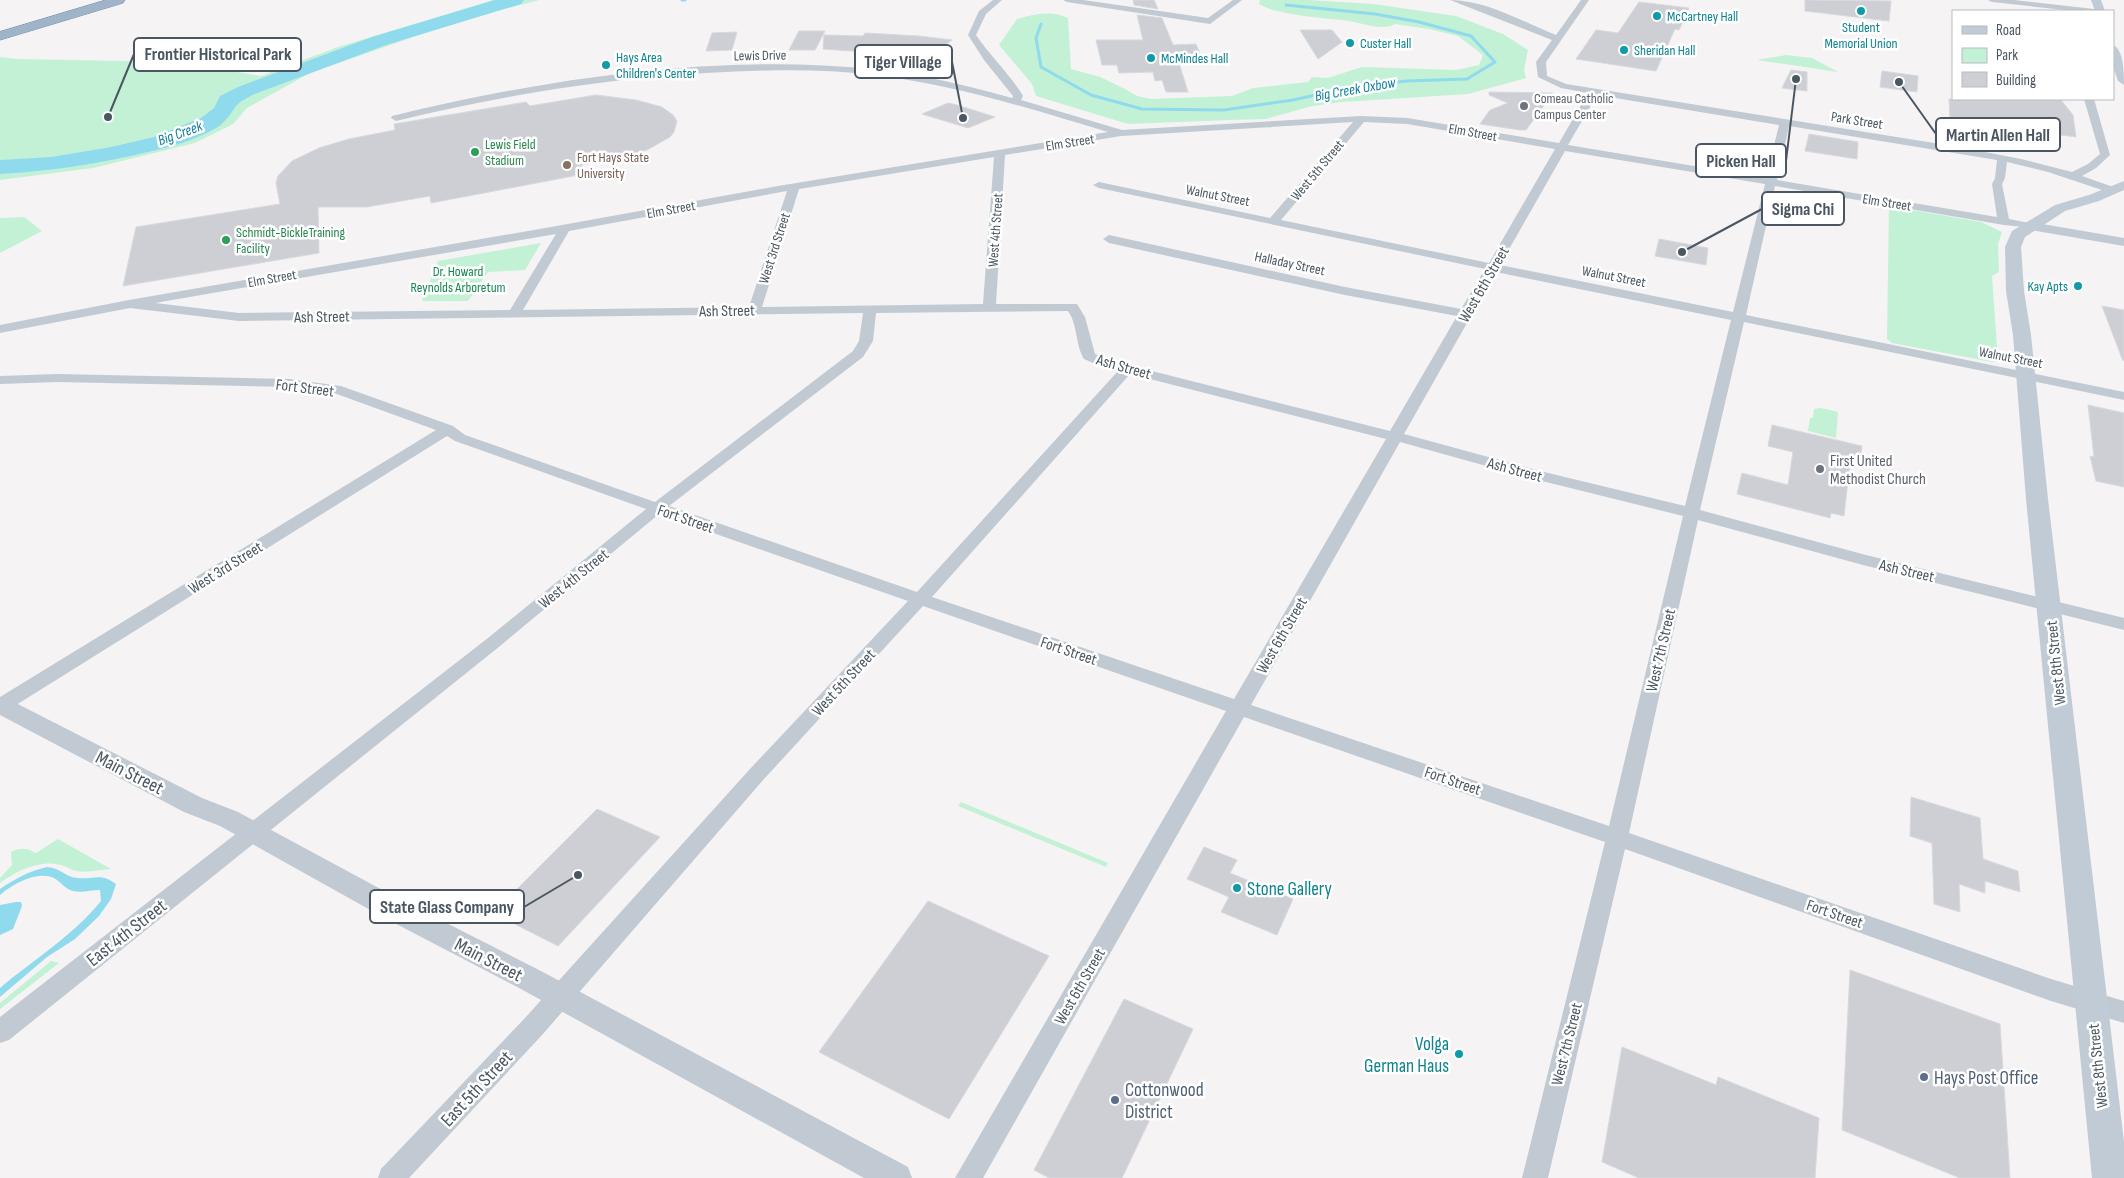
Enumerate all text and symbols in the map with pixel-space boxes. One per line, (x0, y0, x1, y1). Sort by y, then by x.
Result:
marker: Student Memorial Union (1855, 5, 1867, 17)
place label: McCartney Hall (1667, 8, 1738, 25)
marker: McCartney Hall (1651, 10, 1663, 22)
legend (1952, 10, 2114, 100)
place label: Student Memorial Union (1825, 19, 1897, 52)
text: Road (1996, 21, 2021, 40)
place label: Custer Hall (1360, 35, 1411, 52)
marker: Custer Hall (1344, 37, 1356, 49)
callout: Frontier Historical Park (134, 38, 301, 71)
place label: Sheridan Hall (1634, 42, 1695, 59)
text: Frontier Historical Park (144, 44, 292, 65)
marker: Sheridan Hall (1618, 44, 1630, 56)
callout: Tiger Village (855, 45, 952, 78)
text: Park (1996, 46, 2018, 65)
street label: Lewis Drive (733, 47, 787, 64)
place label: Hays Area Children's Center (616, 49, 696, 82)
place label: McMindes Hall (1161, 50, 1228, 67)
text: Tiger Village (864, 52, 942, 73)
marker: McMindes Hall (1145, 52, 1157, 64)
marker: Hays Area Children's Center (600, 59, 612, 71)
text: Building (1996, 71, 2036, 90)
water label: Big Creek Oxbow (1313, 73, 1398, 106)
place label: Comeau Catholic Campus Center (1534, 90, 1614, 123)
marker: Comeau Catholic Campus Center (1518, 100, 1530, 112)
street label: Park Street (1830, 108, 1884, 133)
water label: Big Creek (155, 117, 205, 150)
callout: Martin Allen Hall (1936, 118, 2060, 151)
street label: Elm Street (1447, 120, 1499, 145)
text: Martin Allen Hall (1946, 125, 2050, 146)
street label: Elm Street (1044, 130, 1096, 155)
place label: Lewis Field Stadium (485, 136, 536, 169)
street label: West 5th Street (1287, 137, 1348, 204)
callout: Picken Hall (1696, 144, 1786, 177)
marker: Lewis Field Stadium (469, 146, 481, 158)
place label: Fort Hays State University (577, 149, 649, 182)
text: Picken Hall (1706, 151, 1776, 172)
marker: Fort Hays State University (561, 159, 573, 171)
street label: Walnut Street (1185, 181, 1251, 210)
street label: Elm Street (1861, 190, 1913, 215)
callout: Sigma Chi (1762, 192, 1844, 225)
street label: West 4th Street (984, 193, 1007, 267)
street label: Elm Street (645, 197, 697, 222)
text: Sigma Chi (1772, 199, 1834, 220)
street label: West 3rd Street (755, 211, 794, 286)
place label: Schmidt-BickleTraining Facility (236, 224, 345, 257)
marker: Schmidt-BickleTraining Facility (220, 234, 232, 246)
street label: West 6th Street (1455, 243, 1514, 326)
street label: Halladay Street (1253, 248, 1327, 279)
street label: Walnut Street (1581, 262, 1647, 291)
park label: Dr. Howard Reynolds Arboretum (410, 263, 506, 296)
street label: Elm Street (246, 266, 298, 291)
place label: Kay Apts (2028, 278, 2068, 295)
marker: Kay Apts (2072, 280, 2084, 292)
street label: Ash Street (698, 302, 755, 322)
street label: Ash Street (293, 308, 350, 328)
street label: Walnut Street (1978, 343, 2044, 372)
street label: Ash Street (1093, 350, 1153, 384)
street label: Fort Street (275, 375, 335, 401)
place label: First United Methodist Church (1830, 452, 1926, 489)
street label: Ash Street (1484, 454, 1544, 487)
marker: First United Methodist Church (1814, 463, 1826, 475)
street label: Fort Street (655, 501, 716, 538)
street label: West 3rd Street (185, 538, 266, 599)
street label: West 4th Street (535, 545, 613, 613)
street label: Ash Street (1876, 556, 1936, 587)
street label: West 6th Street (1253, 594, 1312, 677)
street label: West 7th Street (1643, 607, 1680, 694)
street label: West 8th Street (2043, 620, 2070, 706)
street label: Fort Street (1038, 633, 1099, 670)
street label: West 5th Street (808, 646, 880, 720)
street label: Main Street (91, 746, 167, 800)
street label: Fort Street (1422, 763, 1483, 800)
place label: Stone Gallery (1247, 878, 1332, 901)
marker: Stone Gallery (1231, 882, 1243, 894)
callout: State Glass Company (370, 890, 524, 923)
street label: East 4th Street (82, 895, 172, 972)
street label: Fort Street (1804, 896, 1865, 933)
text: State Glass Company (380, 897, 515, 918)
street label: Main Street (450, 933, 526, 987)
street label: West 6th Street (1051, 945, 1110, 1028)
street label: West 7th Street (1548, 1001, 1587, 1088)
street label: West 8th Street (2085, 1023, 2112, 1109)
place label: Volga German Haus (1364, 1033, 1449, 1078)
street label: East 5th Street (436, 1046, 518, 1132)
marker: Volga German Haus (1453, 1048, 1465, 1060)
place label: Hays Post Office (1934, 1067, 2039, 1090)
marker: Hays Post Office (1918, 1071, 1930, 1083)
place label: Cottonwood District (1125, 1079, 1204, 1124)
marker: Cottonwood District (1109, 1094, 1121, 1106)

